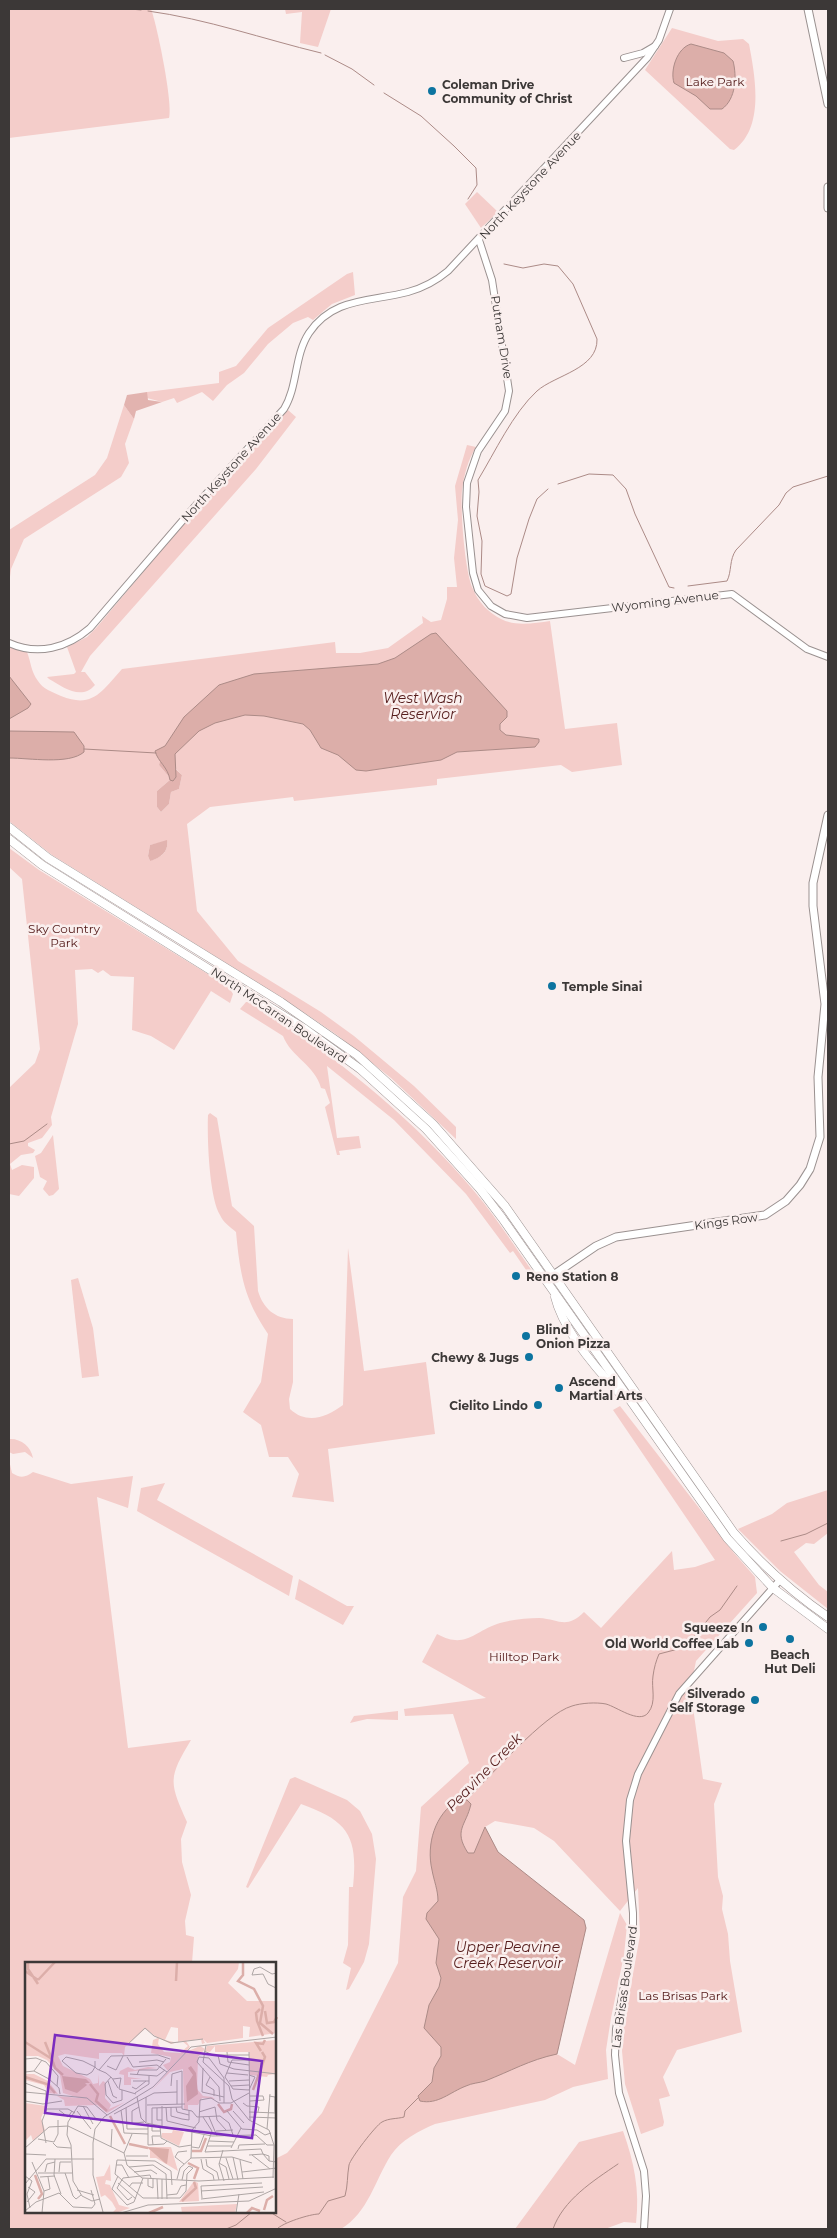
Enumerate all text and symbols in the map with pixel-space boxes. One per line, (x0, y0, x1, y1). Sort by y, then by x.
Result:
park label: Lake Park (686, 74, 745, 89)
place label: Coleman Drive Community of Christ (442, 77, 573, 106)
marker: Coleman Drive Community of Christ (426, 85, 438, 97)
street label: North Keystone Avenue (476, 128, 584, 242)
street label: Putnam Drive (488, 294, 516, 380)
street label: North Keystone Avenue (178, 409, 284, 525)
street label: Wyoming Avenue (611, 587, 719, 615)
water label: West Wash Reservior (383, 689, 463, 723)
park label: Sky Country Park (28, 921, 100, 950)
street label: North McCarran Boulevard (208, 964, 350, 1066)
place label: Temple Sinai (562, 979, 642, 994)
marker: Temple Sinai (546, 980, 558, 992)
street label: Kings Row (693, 1209, 759, 1233)
place label: Reno Station 8 (526, 1269, 618, 1284)
marker: Reno Station 8 (510, 1270, 522, 1282)
place label: Blind Onion Pizza (536, 1322, 610, 1351)
marker: Blind Onion Pizza (520, 1330, 532, 1342)
place label: Chewy & Jugs (431, 1350, 520, 1365)
marker: Chewy & Jugs (523, 1351, 535, 1363)
place label: Ascend Martial Arts (568, 1374, 643, 1403)
marker: Ascend Martial Arts (553, 1382, 565, 1394)
place label: Cielito Lindo (449, 1398, 528, 1413)
marker: Cielito Lindo (532, 1399, 544, 1411)
place label: Squeeze In (684, 1620, 753, 1635)
marker: Squeeze In (757, 1621, 769, 1633)
marker: Beach Hut Deli (784, 1633, 796, 1645)
place label: Old World Coffee Lab (605, 1636, 739, 1651)
marker: Old World Coffee Lab (743, 1637, 755, 1649)
place label: Beach Hut Deli (764, 1647, 816, 1676)
park label: Hilltop Park (489, 1649, 560, 1664)
place label: Silverado Self Storage (669, 1686, 745, 1715)
marker: Silverado Self Storage (749, 1694, 761, 1706)
water label: Peavine Creek (442, 1729, 526, 1815)
street label: Las Brisas Boulevard (608, 1925, 640, 2049)
water label: Upper Peavine Creek Reservoir (453, 1938, 563, 1972)
inset map (25, 1962, 276, 2213)
park label: Las Brisas Park (638, 1988, 729, 2003)

